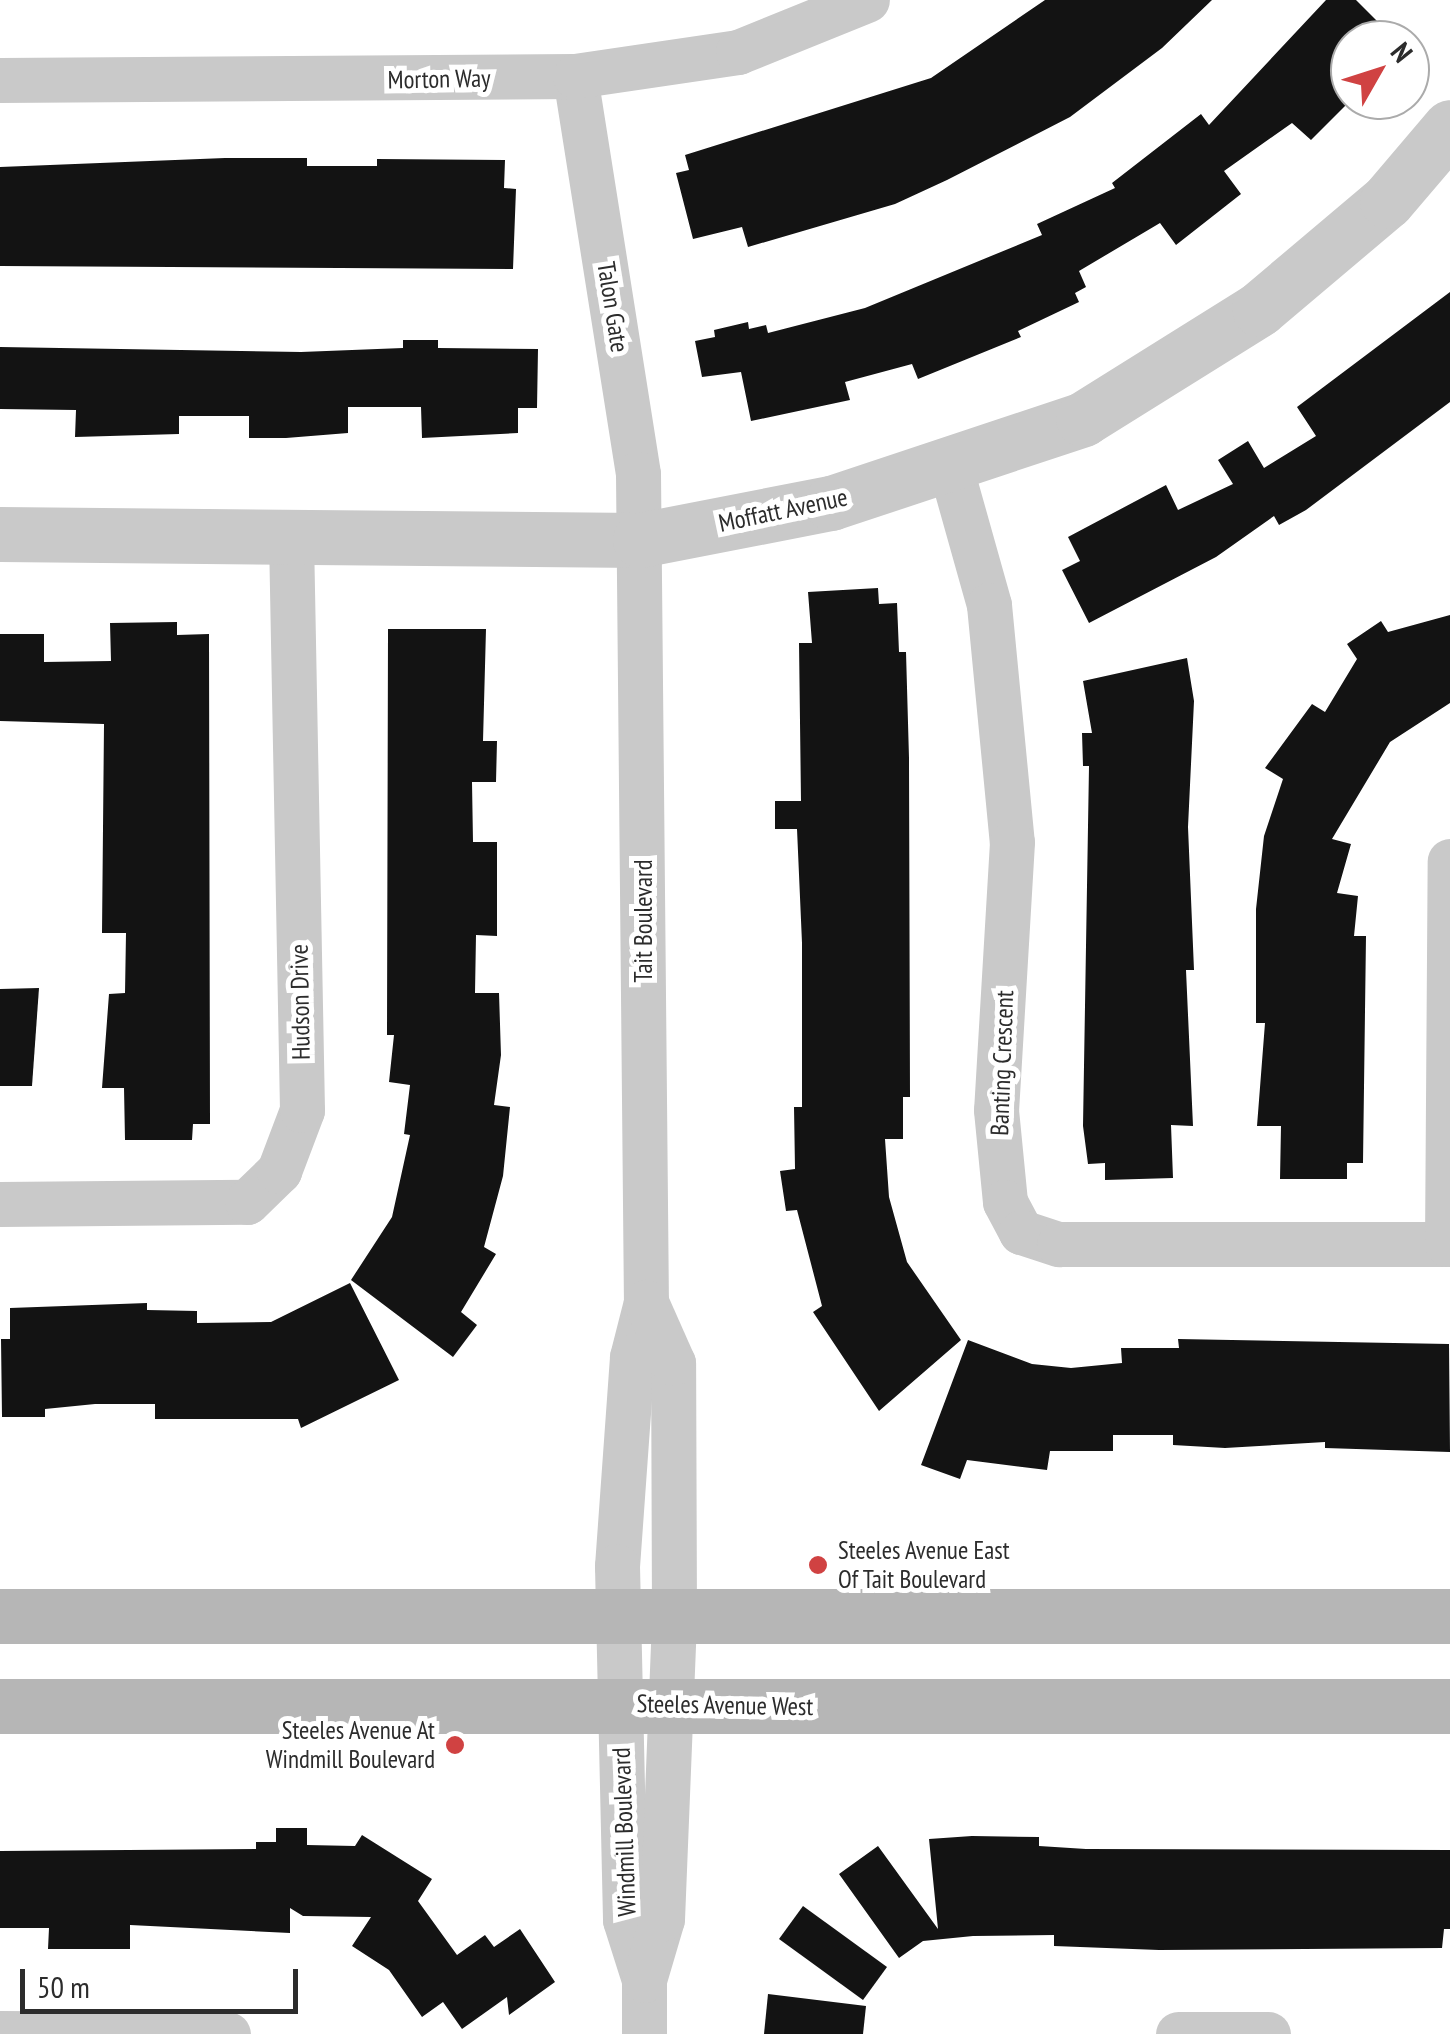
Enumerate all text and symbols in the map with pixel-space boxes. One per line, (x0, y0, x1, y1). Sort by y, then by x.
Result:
north arrow (1330, 20, 1430, 120)
text: N (1383, 35, 1421, 70)
street label: Morton Way (387, 63, 491, 95)
street label: Talon Gate (591, 260, 635, 354)
street label: Moffatt Avenue (716, 482, 850, 538)
street label: Tait Boulevard (628, 859, 658, 983)
street label: Hudson Drive (284, 944, 316, 1060)
street label: Banting Crescent (984, 990, 1020, 1136)
place label: Steeles Avenue East Of Tait Boulevard (838, 1536, 1010, 1595)
marker: Steeles Avenue East Of Tait Boulevard (807, 1554, 829, 1576)
street label: Steeles Avenue West (636, 1688, 814, 1722)
place label: Steeles Avenue At Windmill Boulevard (266, 1716, 435, 1775)
marker: Steeles Avenue At Windmill Boulevard (444, 1734, 466, 1756)
street label: Windmill Boulevard (606, 1747, 642, 1917)
scale bar (25, 1949, 302, 2011)
text: 50 m (37, 1967, 90, 2006)

